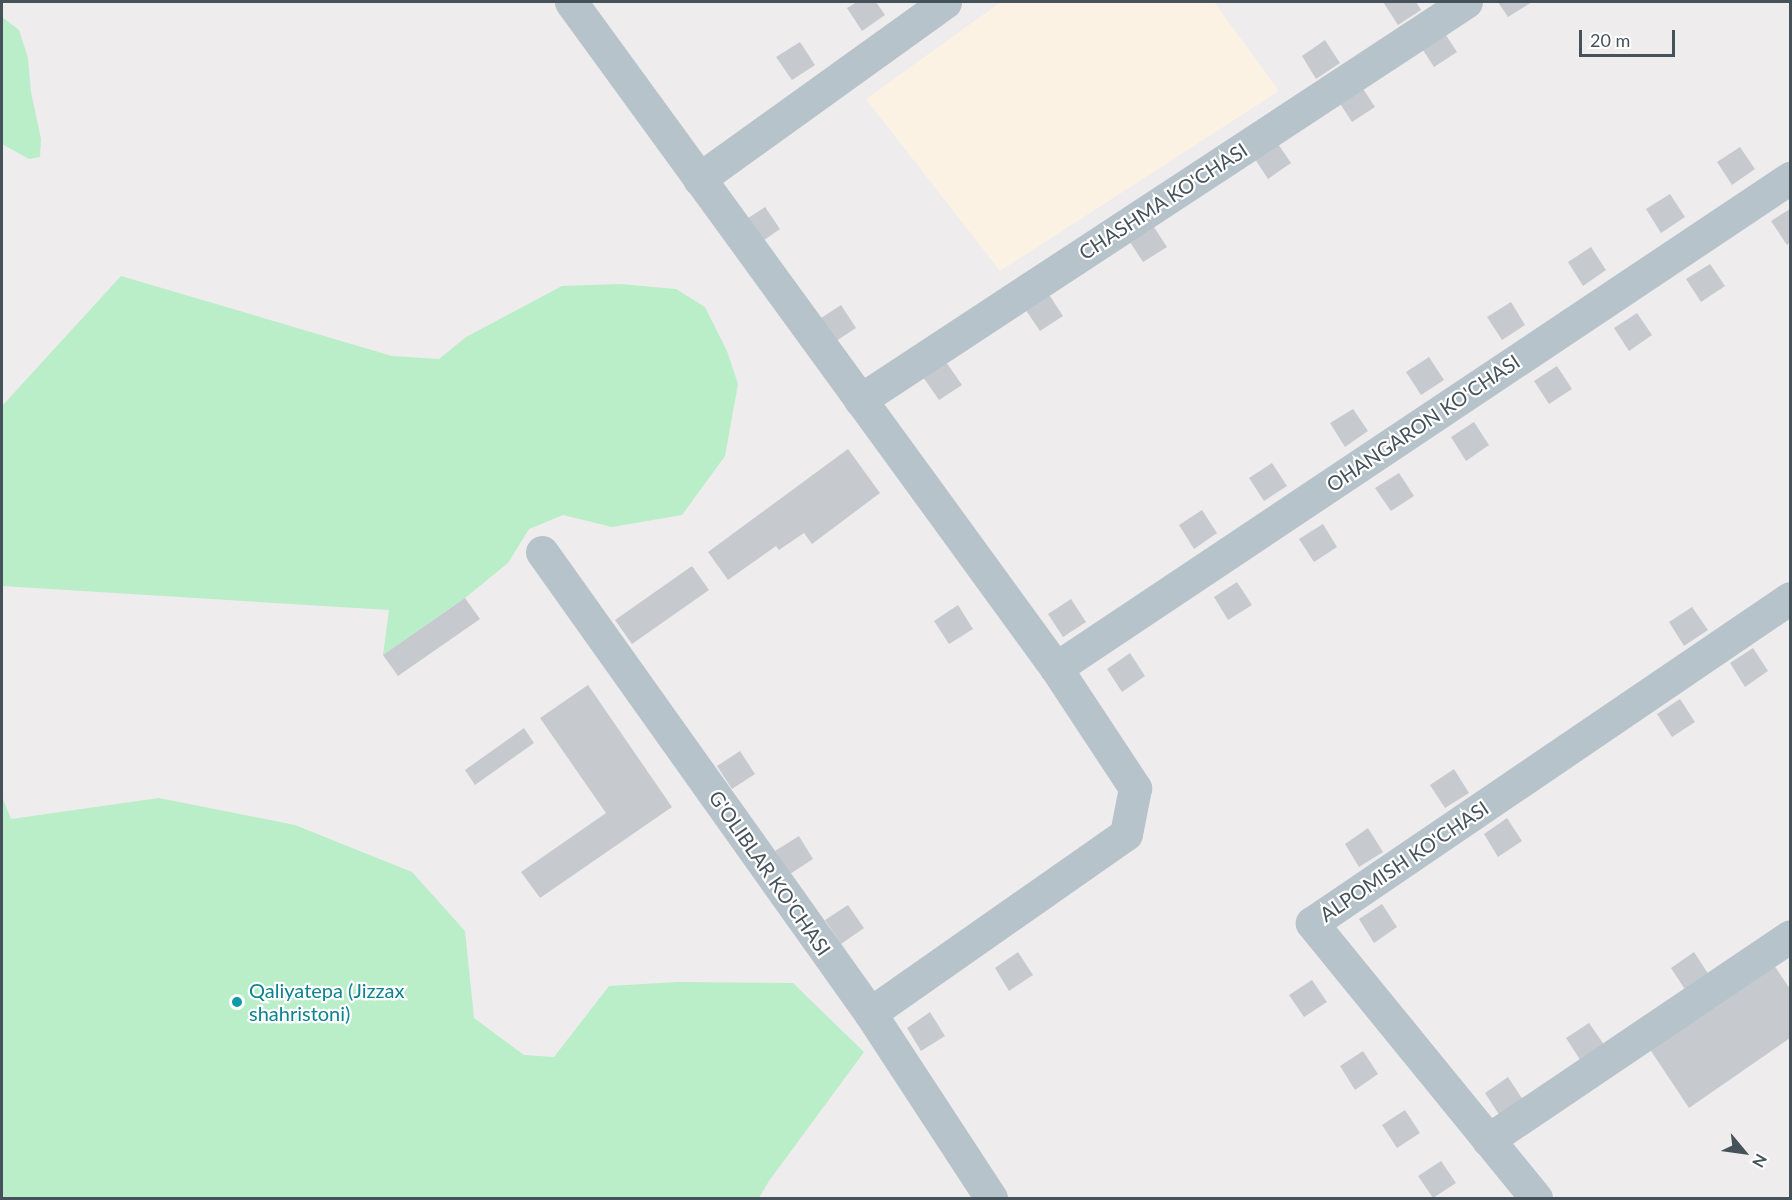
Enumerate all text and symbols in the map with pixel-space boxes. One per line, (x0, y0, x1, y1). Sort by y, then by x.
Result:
scale bar (1582, 18, 1678, 56)
text: 20 m (1590, 29, 1630, 51)
street label: CHASHMA KO'CHASI (1074, 137, 1252, 265)
street label: OHANGARON KO'CHASI (1322, 349, 1524, 497)
street label: G'OLIBLAR KO'CHASI (704, 786, 836, 960)
street label: ALPOMISH KO'CHASI (1315, 796, 1493, 926)
place label: Qaliyatepa (Jizzax shahristoni) (249, 978, 404, 1025)
marker: Qaliyatepa (Jizzax shahristoni) (230, 995, 244, 1009)
north arrow (1714, 1122, 1774, 1182)
text: N (1749, 1151, 1771, 1171)

